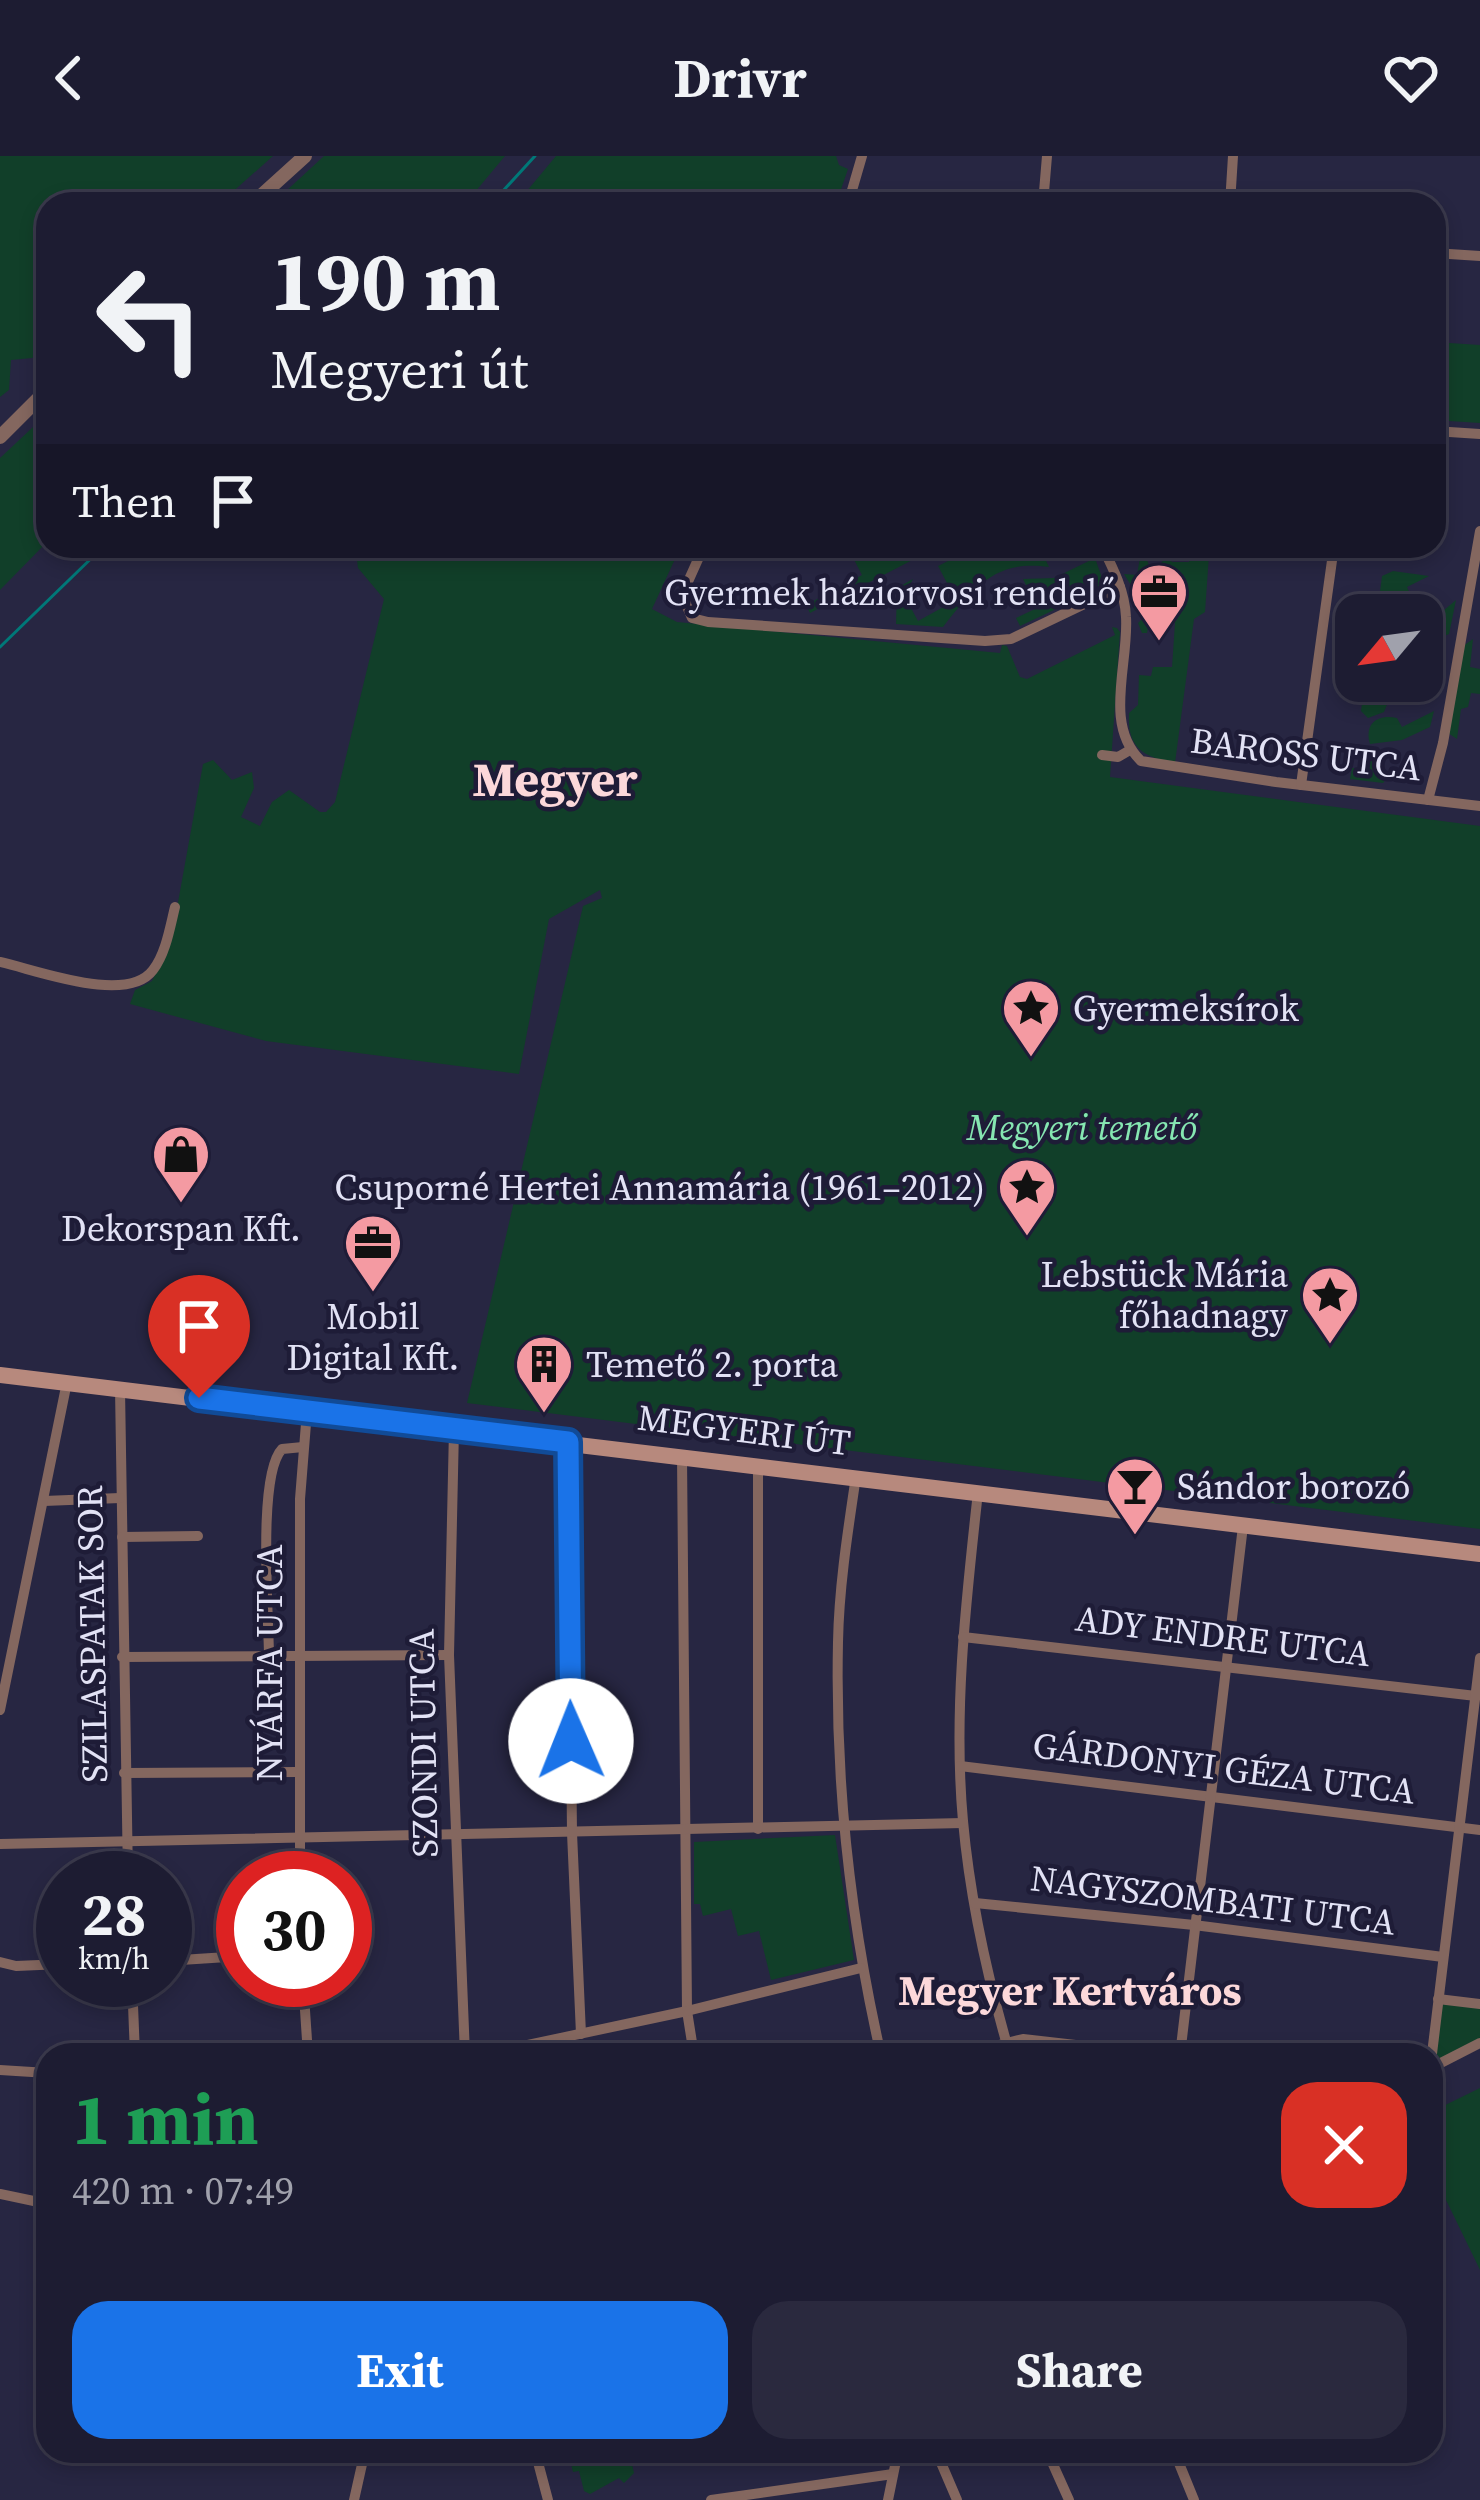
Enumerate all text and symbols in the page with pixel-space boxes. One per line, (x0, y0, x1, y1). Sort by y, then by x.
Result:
text: Drivr (673, 41, 807, 115)
icon: back (36, 45, 102, 111)
icon: heart (1378, 45, 1444, 111)
text: 190 m (270, 223, 501, 338)
icon: left (72, 240, 228, 396)
text: Megyeri út (270, 332, 528, 406)
icon: arrive (200, 468, 266, 534)
text: Then (72, 470, 176, 532)
office icon: Gyermek háziorvosi rendelő (1128, 561, 1190, 643)
place label: Gyermek háziorvosi rendelő (664, 568, 1117, 617)
north arrow (1335, 594, 1443, 702)
map controls (1335, 594, 1443, 702)
street label: BAROSS UTCA (1188, 716, 1424, 792)
district label: Megyer (472, 746, 638, 812)
place icon: Gyermeksírok (1000, 977, 1062, 1059)
place label: Gyermeksírok (1073, 984, 1299, 1033)
park label: Megyeri temető (966, 1103, 1198, 1152)
shop icon: Dekorspan Kft. (150, 1123, 212, 1205)
place icon: Csuporné Hertei Annamária (1961–2012) (996, 1156, 1058, 1238)
place label: Csuporné Hertei Annamária (1961–2012) (335, 1163, 985, 1212)
place label: Dekorspan Kft. (61, 1204, 301, 1253)
office icon: Mobil Digital Kft. (342, 1212, 404, 1294)
place label: Lebstück Mária főhadnagy (1040, 1250, 1289, 1340)
place icon: Lebstück Mária főhadnagy (1299, 1264, 1361, 1346)
pin (148, 1275, 250, 1398)
place label: Mobil Digital Kft. (287, 1292, 459, 1382)
icon: arrive (166, 1293, 232, 1359)
building icon: Temető 2. porta (513, 1333, 575, 1415)
place label: Temető 2. porta (586, 1340, 839, 1389)
street label: MEGYERI ÚT (635, 1393, 854, 1467)
bar icon: Sándor borozó (1104, 1455, 1166, 1537)
place label: Sándor borozó (1177, 1462, 1411, 1511)
street label: SZILASPATAK SOR (65, 1485, 119, 1783)
street label: NYÁRFA UTCA (245, 1544, 294, 1782)
street label: ADY ENDRE UTCA (1073, 1594, 1373, 1678)
street label: SZONDI UTCA (397, 1628, 449, 1858)
position arrow (508, 1678, 634, 1804)
street label: GÁRDONYI GÉZA UTCA (1030, 1720, 1418, 1816)
speed limit sign: 30 (216, 1851, 372, 2007)
street label: NAGYSZOMBATI UTCA (1028, 1853, 1398, 1947)
text: 28 (81, 1873, 147, 1955)
text: km/h (78, 1938, 150, 1979)
district label: Megyer Kertváros (898, 1961, 1242, 2019)
text: 1 min (72, 2069, 259, 2168)
button: close (1281, 2082, 1407, 2208)
text: 420 m · 07:49 (72, 2164, 294, 2217)
button: Exit (72, 2301, 728, 2439)
button: Share (752, 2301, 1407, 2439)

